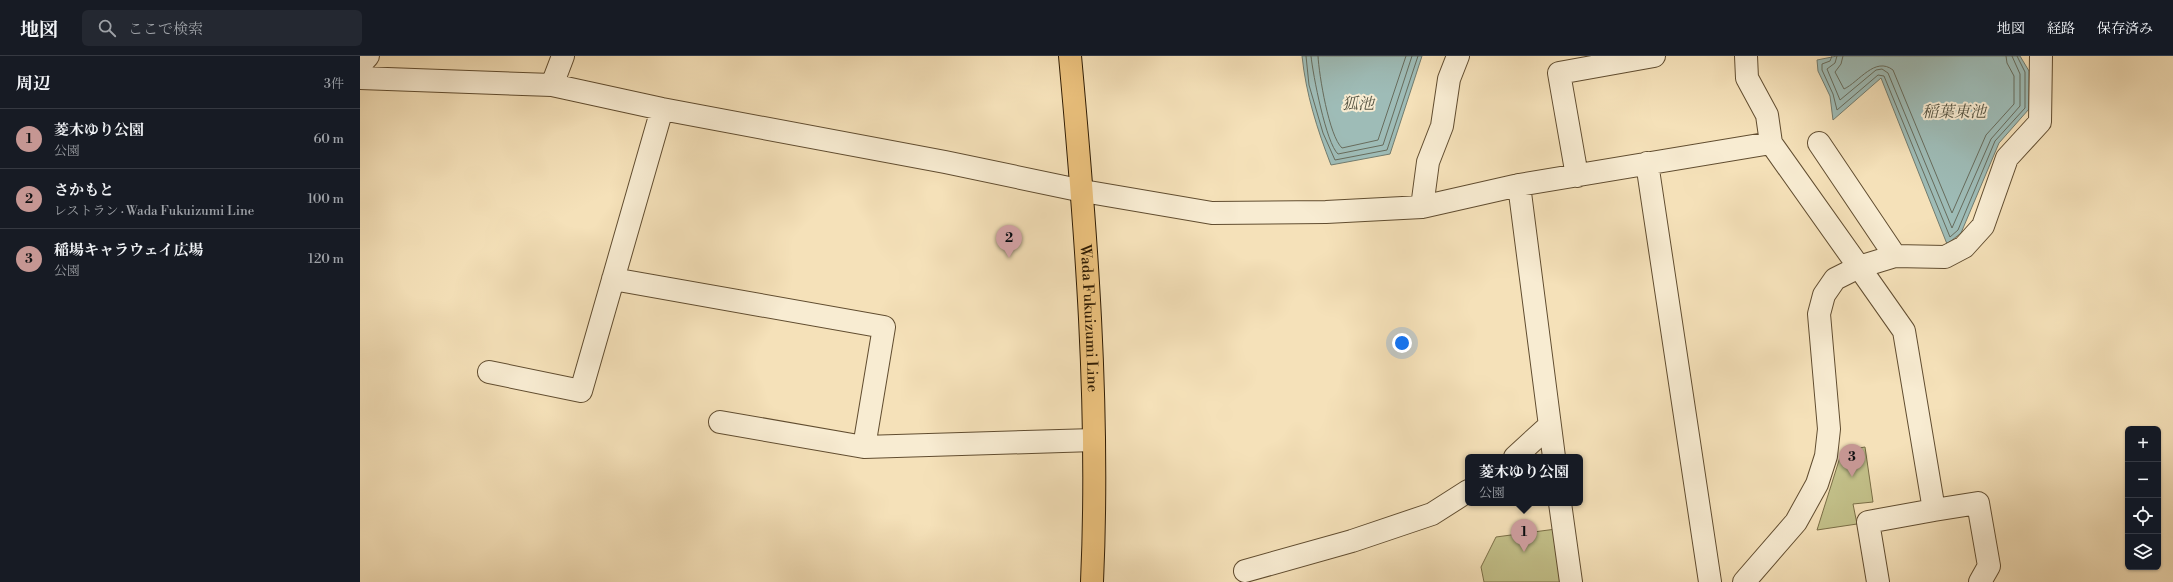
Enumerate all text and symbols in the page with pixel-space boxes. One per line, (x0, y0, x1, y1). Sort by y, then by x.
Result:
search box (82, 10, 362, 46)
icon: search (96, 17, 118, 39)
text: 地図 (20, 18, 58, 42)
text: ここで検索 (128, 20, 203, 39)
text: 地図 (1997, 20, 2025, 38)
text: 経路 (2047, 20, 2075, 38)
text: 保存済み (2097, 20, 2153, 38)
text: 周辺 (16, 73, 50, 95)
text: 3件 (324, 76, 344, 92)
water label: 狐池 (1342, 94, 1376, 114)
water label: 稲葉東池 (1922, 102, 1988, 122)
text: 菱木ゆり公園 (54, 121, 144, 140)
text: 1 (26, 131, 32, 147)
text: 60 m (313, 131, 344, 147)
text: 公園 (54, 143, 80, 159)
text: さかもと (54, 181, 114, 200)
text: 2 (25, 191, 33, 207)
text: 100 m (308, 191, 344, 207)
text: レストラン · Wada Fukuizumi Line (54, 203, 254, 219)
pin: 2 (996, 225, 1022, 258)
text: 稲場キャラウェイ広場 (54, 241, 203, 260)
street label: Wada Fukuizumi Line (1075, 243, 1102, 392)
text: 3 (25, 251, 33, 267)
text: 120 m (308, 251, 344, 267)
text: 公園 (54, 263, 80, 279)
your location (1392, 333, 1412, 353)
map controls (2125, 426, 2161, 570)
button: + (2125, 426, 2161, 462)
pin: 3 (1839, 444, 1865, 477)
popup (1465, 454, 1583, 506)
button: − (2125, 462, 2161, 498)
text: 菱木ゆり公園 (1479, 463, 1569, 482)
text: 公園 (1479, 485, 1505, 501)
button: locate (2125, 498, 2161, 534)
pin: 1 (1511, 519, 1537, 552)
button: layers (2125, 534, 2161, 570)

